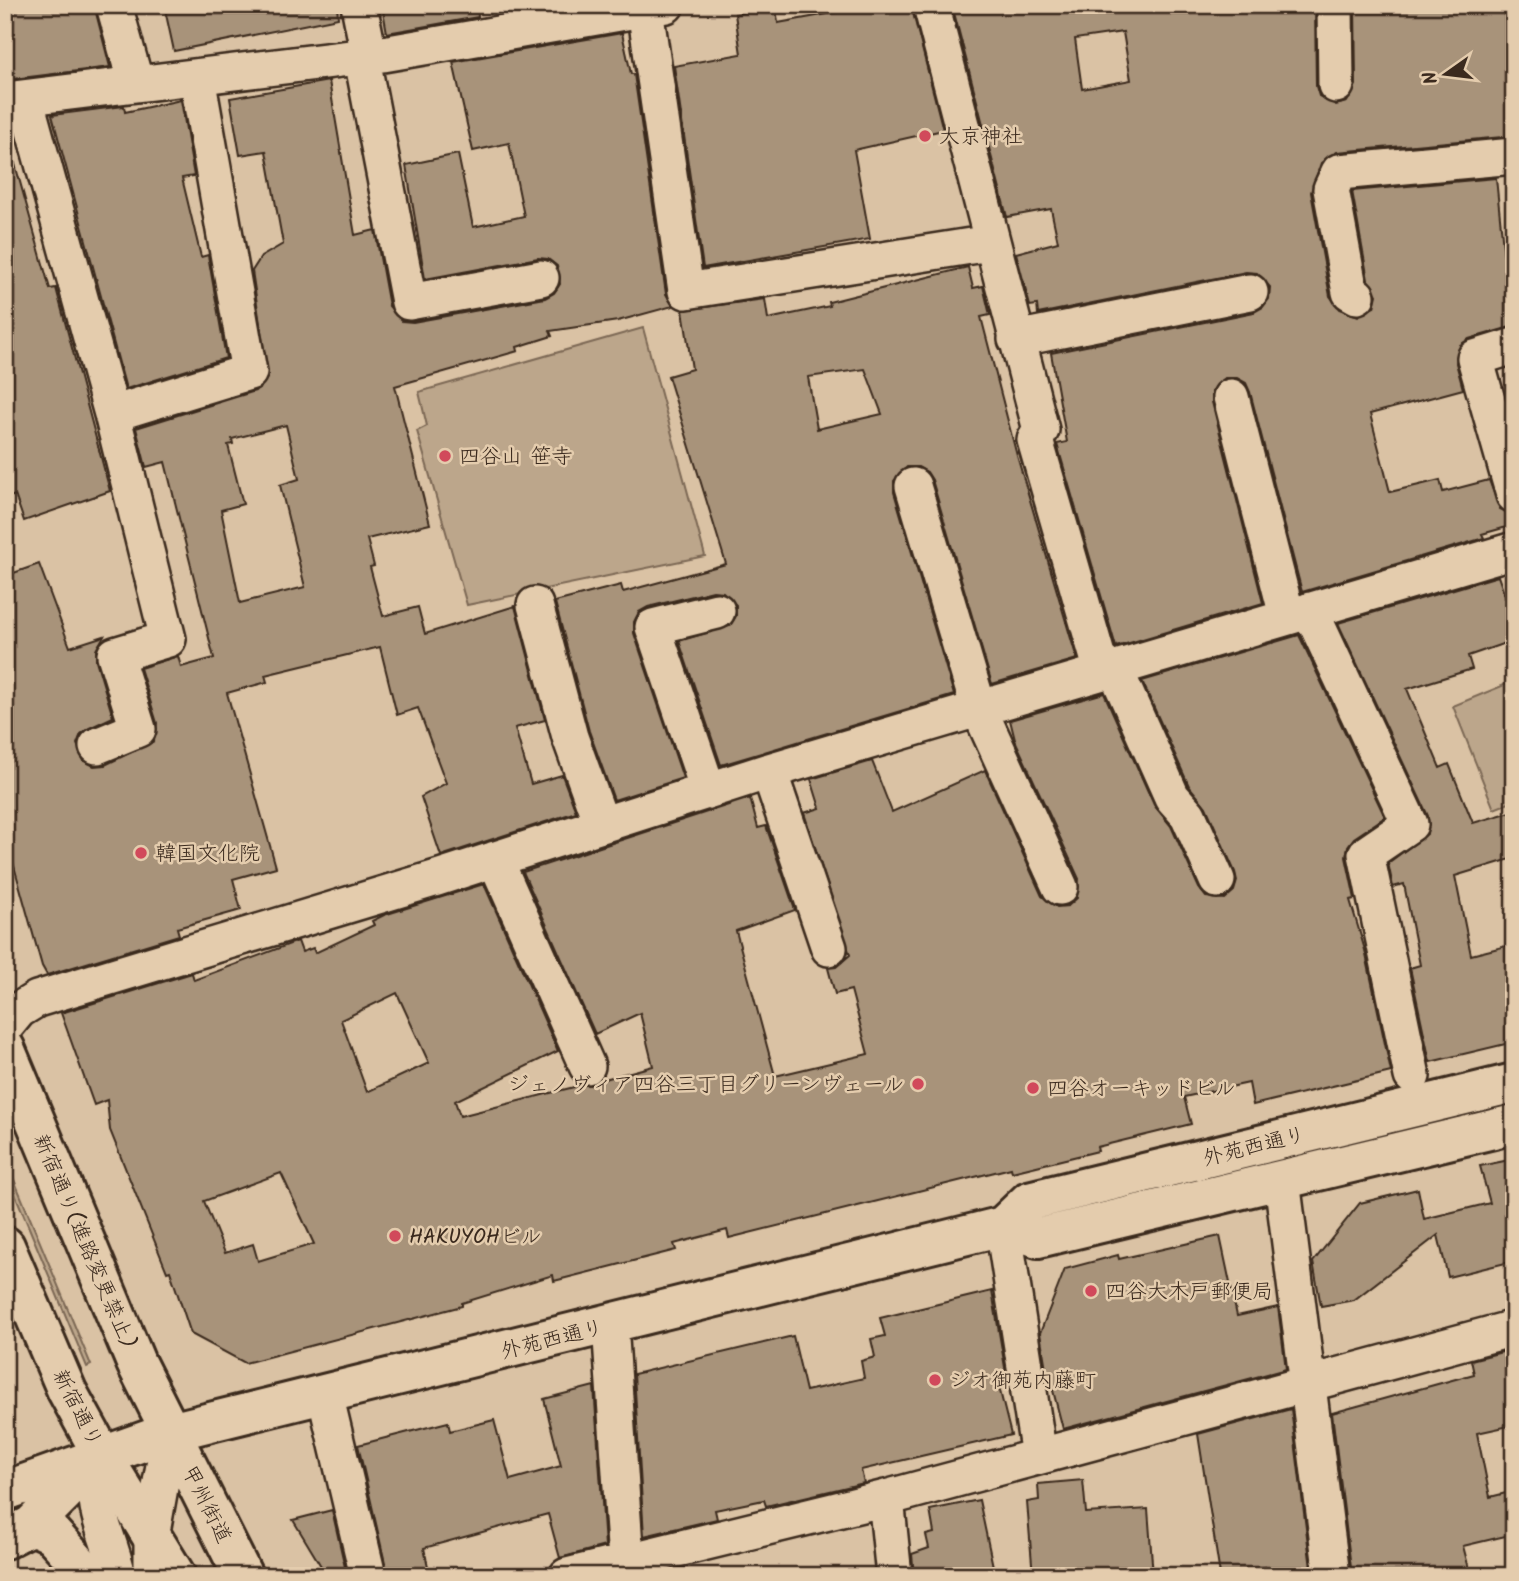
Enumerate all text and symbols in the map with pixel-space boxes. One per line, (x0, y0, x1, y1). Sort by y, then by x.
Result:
north arrow (1410, 38, 1480, 108)
text: N (1415, 68, 1447, 87)
place label: 大京神社 (939, 121, 1023, 154)
marker: 大京神社 (917, 128, 933, 144)
place label: 四谷山 笹寺 (459, 441, 572, 474)
marker: 四谷山 笹寺 (437, 448, 453, 464)
place label: 韓国文化院 (155, 838, 260, 871)
marker: 韓国文化院 (133, 845, 149, 861)
place label: ジェノヴィア四谷三丁目グリーンヴェール (508, 1069, 904, 1102)
place label: 四谷オーキッドビル (1047, 1073, 1236, 1106)
marker: ジェノヴィア四谷三丁目グリーンヴェール (910, 1076, 926, 1092)
marker: 四谷オーキッドビル (1025, 1080, 1041, 1096)
street label: 外苑西通り (1199, 1119, 1309, 1176)
street label: 新宿通り(進路変更禁止) (23, 1129, 144, 1354)
place label: HAKUYOHビル (409, 1221, 541, 1254)
marker: HAKUYOHビル (387, 1228, 403, 1244)
place label: 四谷大木戸郵便局 (1105, 1276, 1273, 1309)
marker: 四谷大木戸郵便局 (1083, 1283, 1099, 1299)
street label: 外苑西通り (497, 1312, 607, 1369)
street label: 新宿通り (43, 1364, 110, 1454)
place label: ジオ御苑内藤町 (949, 1365, 1096, 1398)
marker: ジオ御苑内藤町 (927, 1372, 943, 1388)
street label: 甲州街道 (172, 1460, 239, 1550)

